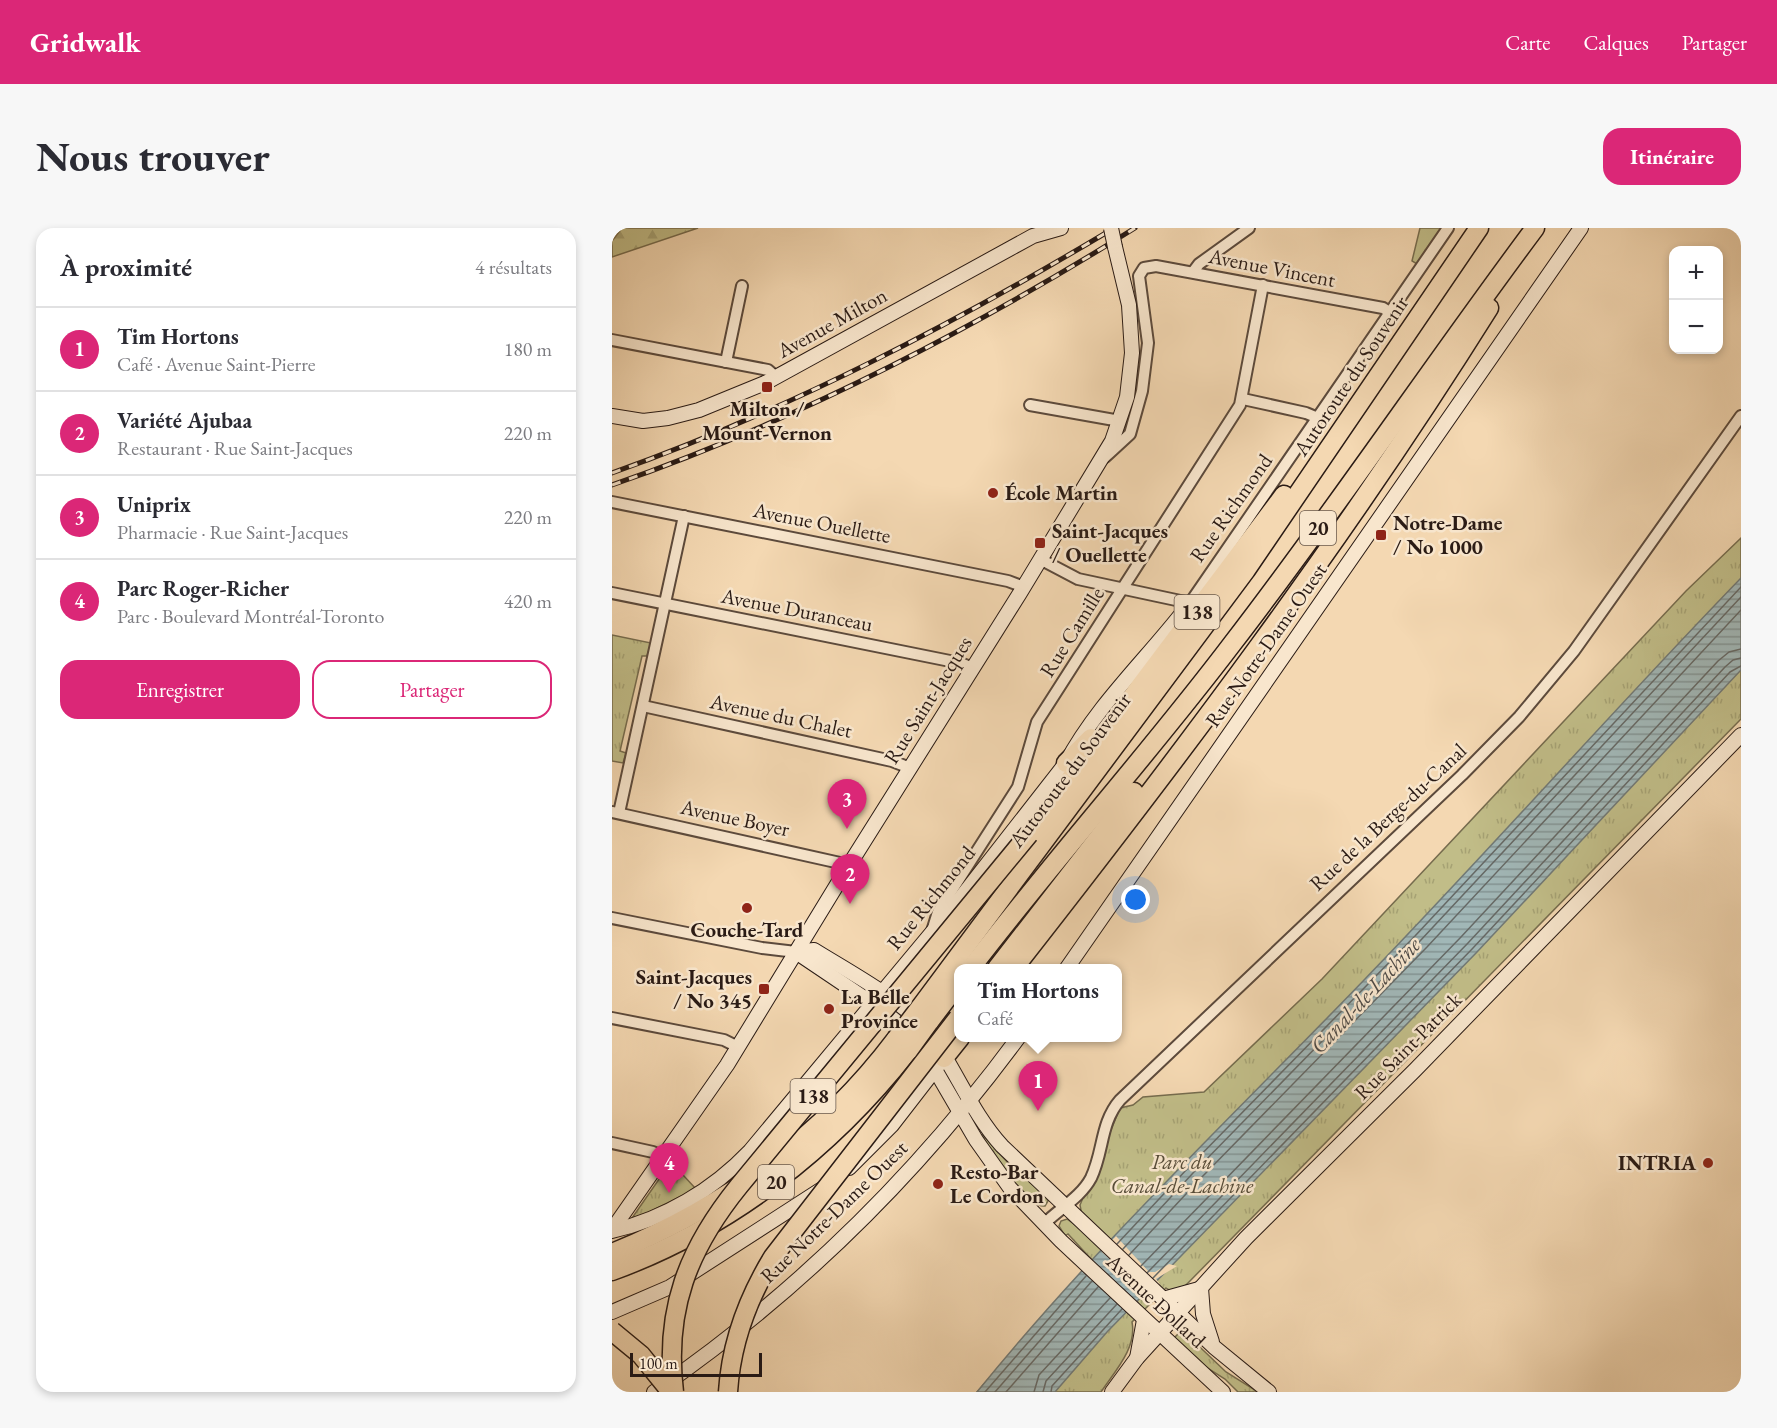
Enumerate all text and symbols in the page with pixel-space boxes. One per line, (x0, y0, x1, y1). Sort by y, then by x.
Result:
text: Gridwalk (30, 24, 141, 60)
text: Carte (1505, 29, 1550, 56)
text: Calques (1583, 29, 1649, 56)
text: Partager (1682, 29, 1747, 56)
button: Itinéraire (1603, 128, 1741, 185)
text: Nous trouver (36, 129, 270, 184)
street label: Avenue Vincent (1206, 242, 1338, 293)
map controls (1669, 246, 1723, 354)
button: + (1669, 246, 1723, 300)
text: À proximité (60, 250, 192, 284)
text: 4 résultats (475, 254, 552, 280)
street label: Avenue Milton (771, 281, 892, 364)
street label: Autoroute du Souvenir (1286, 291, 1414, 462)
button: − (1669, 300, 1723, 354)
text: Tim Hortons (117, 322, 239, 351)
text: 1 (74, 336, 85, 362)
text: 180 m (504, 336, 552, 362)
text: Café · Avenue Saint-Pierre (117, 351, 316, 377)
marker: Milton / Mount-Vernon (760, 380, 774, 394)
place label: Milton / Mount-Vernon (702, 395, 832, 446)
text: Variété Ajubaa (117, 406, 252, 435)
text: 2 (74, 420, 85, 446)
text: 220 m (504, 420, 552, 446)
text: Restaurant · Rue Saint-Jacques (117, 435, 353, 461)
street label: Rue Richmond (1183, 448, 1278, 567)
place label: École Martin (1005, 479, 1118, 506)
marker: École Martin (986, 486, 1000, 500)
text: Uniprix (117, 490, 191, 519)
street label: Avenue Ouellette (750, 496, 893, 549)
text: 3 (74, 504, 85, 530)
text: 220 m (504, 504, 552, 530)
place label: Notre-Dame / No 1000 (1393, 509, 1503, 560)
road number: 20 (1300, 511, 1336, 545)
place label: Saint-Jacques / Ouellette (1052, 517, 1168, 568)
text: Pharmacie · Rue Saint-Jacques (117, 519, 348, 545)
marker: Notre-Dame / No 1000 (1374, 528, 1388, 542)
marker: Saint-Jacques / Ouellette (1033, 536, 1047, 550)
street label: Rue Notre-Dame Ouest (1199, 557, 1333, 732)
text: Parc Roger-Richer (117, 574, 289, 603)
street label: Avenue Duranceau (718, 581, 875, 637)
street label: Rue Camille (1033, 582, 1110, 682)
text: 4 (74, 588, 85, 614)
text: 420 m (504, 588, 552, 614)
road number: 138 (1174, 595, 1220, 629)
text: Parc · Boulevard Montréal-Toronto (117, 603, 384, 629)
street label: Rue Saint-Jacques (877, 631, 978, 769)
button: Enregistrer (60, 660, 300, 719)
button: Partager (312, 660, 552, 719)
street label: Avenue du Chalet (707, 687, 855, 744)
street label: Autoroute du Souvenir (1002, 687, 1137, 853)
street label: Rue de la Berge-du-Canal (1304, 737, 1472, 896)
pin: 3 (828, 780, 866, 829)
street label: Avenue Boyer (677, 793, 792, 842)
street label: Rue Richmond (880, 840, 981, 955)
pin: 2 (830, 854, 870, 904)
your location (1121, 885, 1150, 914)
marker: Couche-Tard (740, 901, 754, 915)
place label: Couche-Tard (691, 916, 804, 943)
water label: Canal-de-Lachine (1304, 931, 1427, 1060)
place label: Saint-Jacques / No 345 (636, 963, 752, 1014)
popup (954, 964, 1122, 1042)
text: Tim Hortons (977, 976, 1099, 1005)
marker: Saint-Jacques / No 345 (757, 982, 771, 996)
place label: La Belle Province (841, 983, 918, 1034)
street label: Rue Saint-Patrick (1348, 985, 1468, 1105)
marker: La Belle Province (822, 1002, 836, 1016)
text: Café (977, 1005, 1013, 1031)
pin: 1 (1018, 1062, 1058, 1111)
road number: 138 (790, 1079, 836, 1113)
street label: Rue Notre-Dame Ouest (754, 1134, 913, 1289)
pin: 4 (650, 1144, 688, 1193)
park label: Parc du Canal-de-Lachine (1111, 1148, 1254, 1199)
place label: INTRIA (1618, 1149, 1697, 1176)
marker: INTRIA (1701, 1156, 1715, 1170)
place label: Resto-Bar Le Cordon (950, 1158, 1044, 1209)
road number: 20 (758, 1165, 794, 1199)
marker: Resto-Bar Le Cordon (931, 1177, 945, 1191)
street label: Avenue Dollard (1100, 1247, 1212, 1354)
scale bar (630, 1350, 762, 1378)
text: 100 m (639, 1353, 678, 1374)

